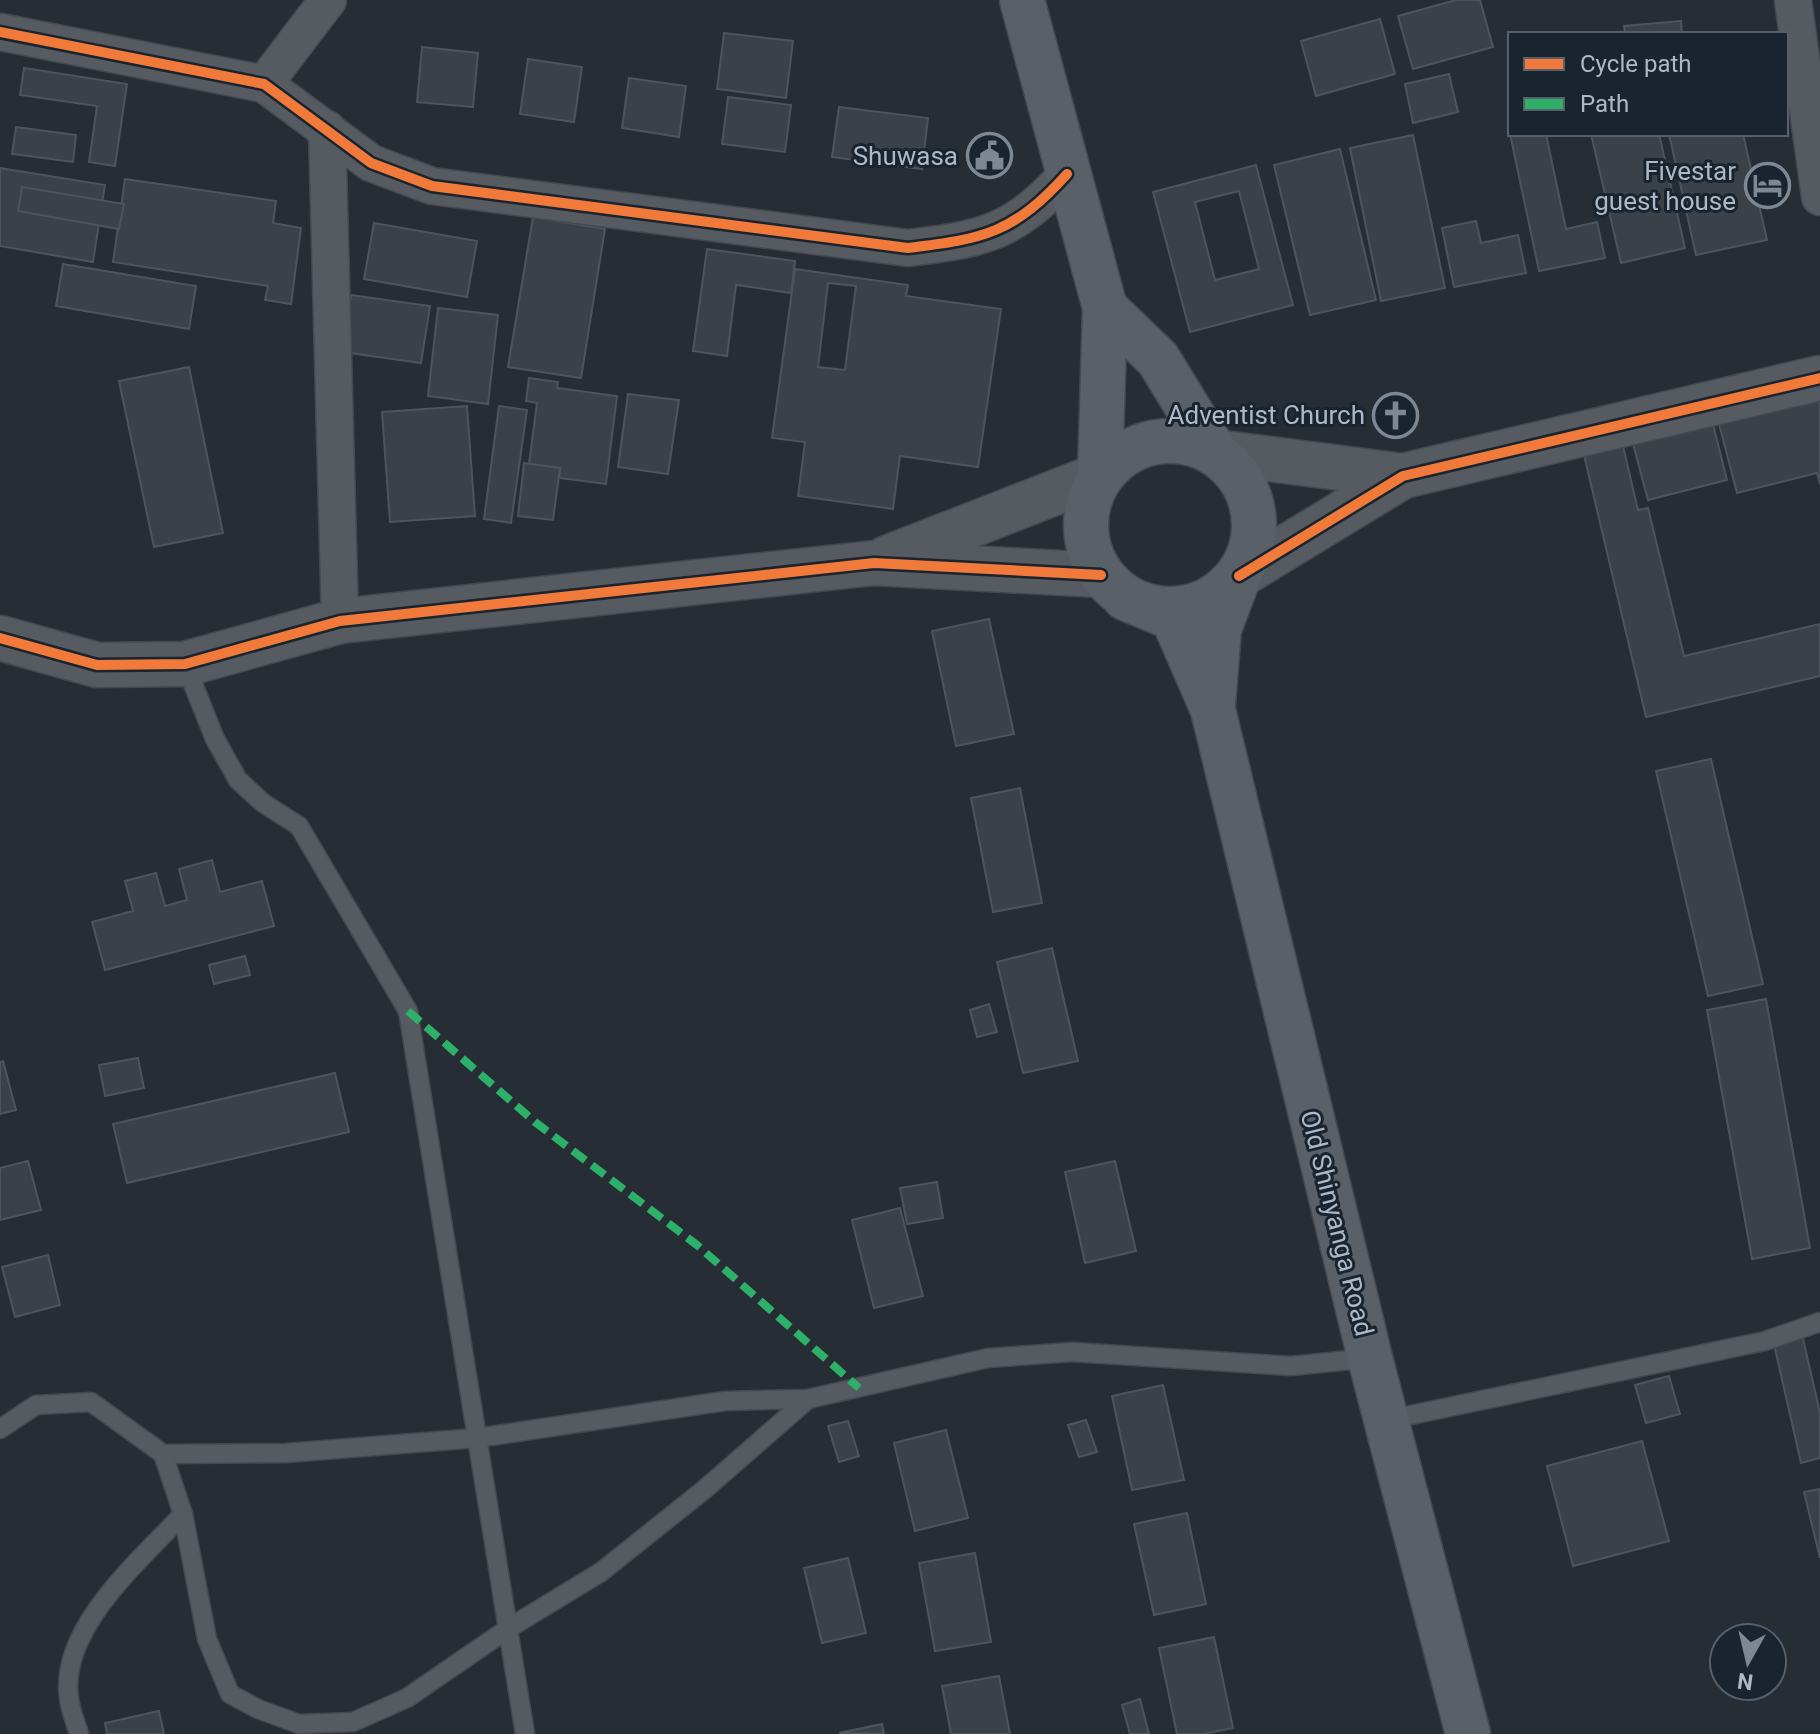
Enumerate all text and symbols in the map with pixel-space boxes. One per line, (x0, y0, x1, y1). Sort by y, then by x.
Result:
legend (1508, 32, 1788, 136)
text: Cycle path (1580, 50, 1692, 78)
text: Path (1580, 90, 1629, 118)
public building icon: Shuwasa (965, 132, 1013, 180)
place label: Shuwasa (853, 141, 958, 171)
place label: Fivestar guest house (1594, 156, 1736, 216)
hotel icon: Fivestar guest house (1743, 162, 1791, 210)
church icon: Adventist Church (1372, 391, 1420, 439)
place label: Adventist Church (1168, 400, 1365, 430)
street label: Old Shinyanga Road (1294, 1107, 1380, 1339)
north arrow (1708, 1622, 1788, 1702)
text: N (1736, 1668, 1755, 1695)

